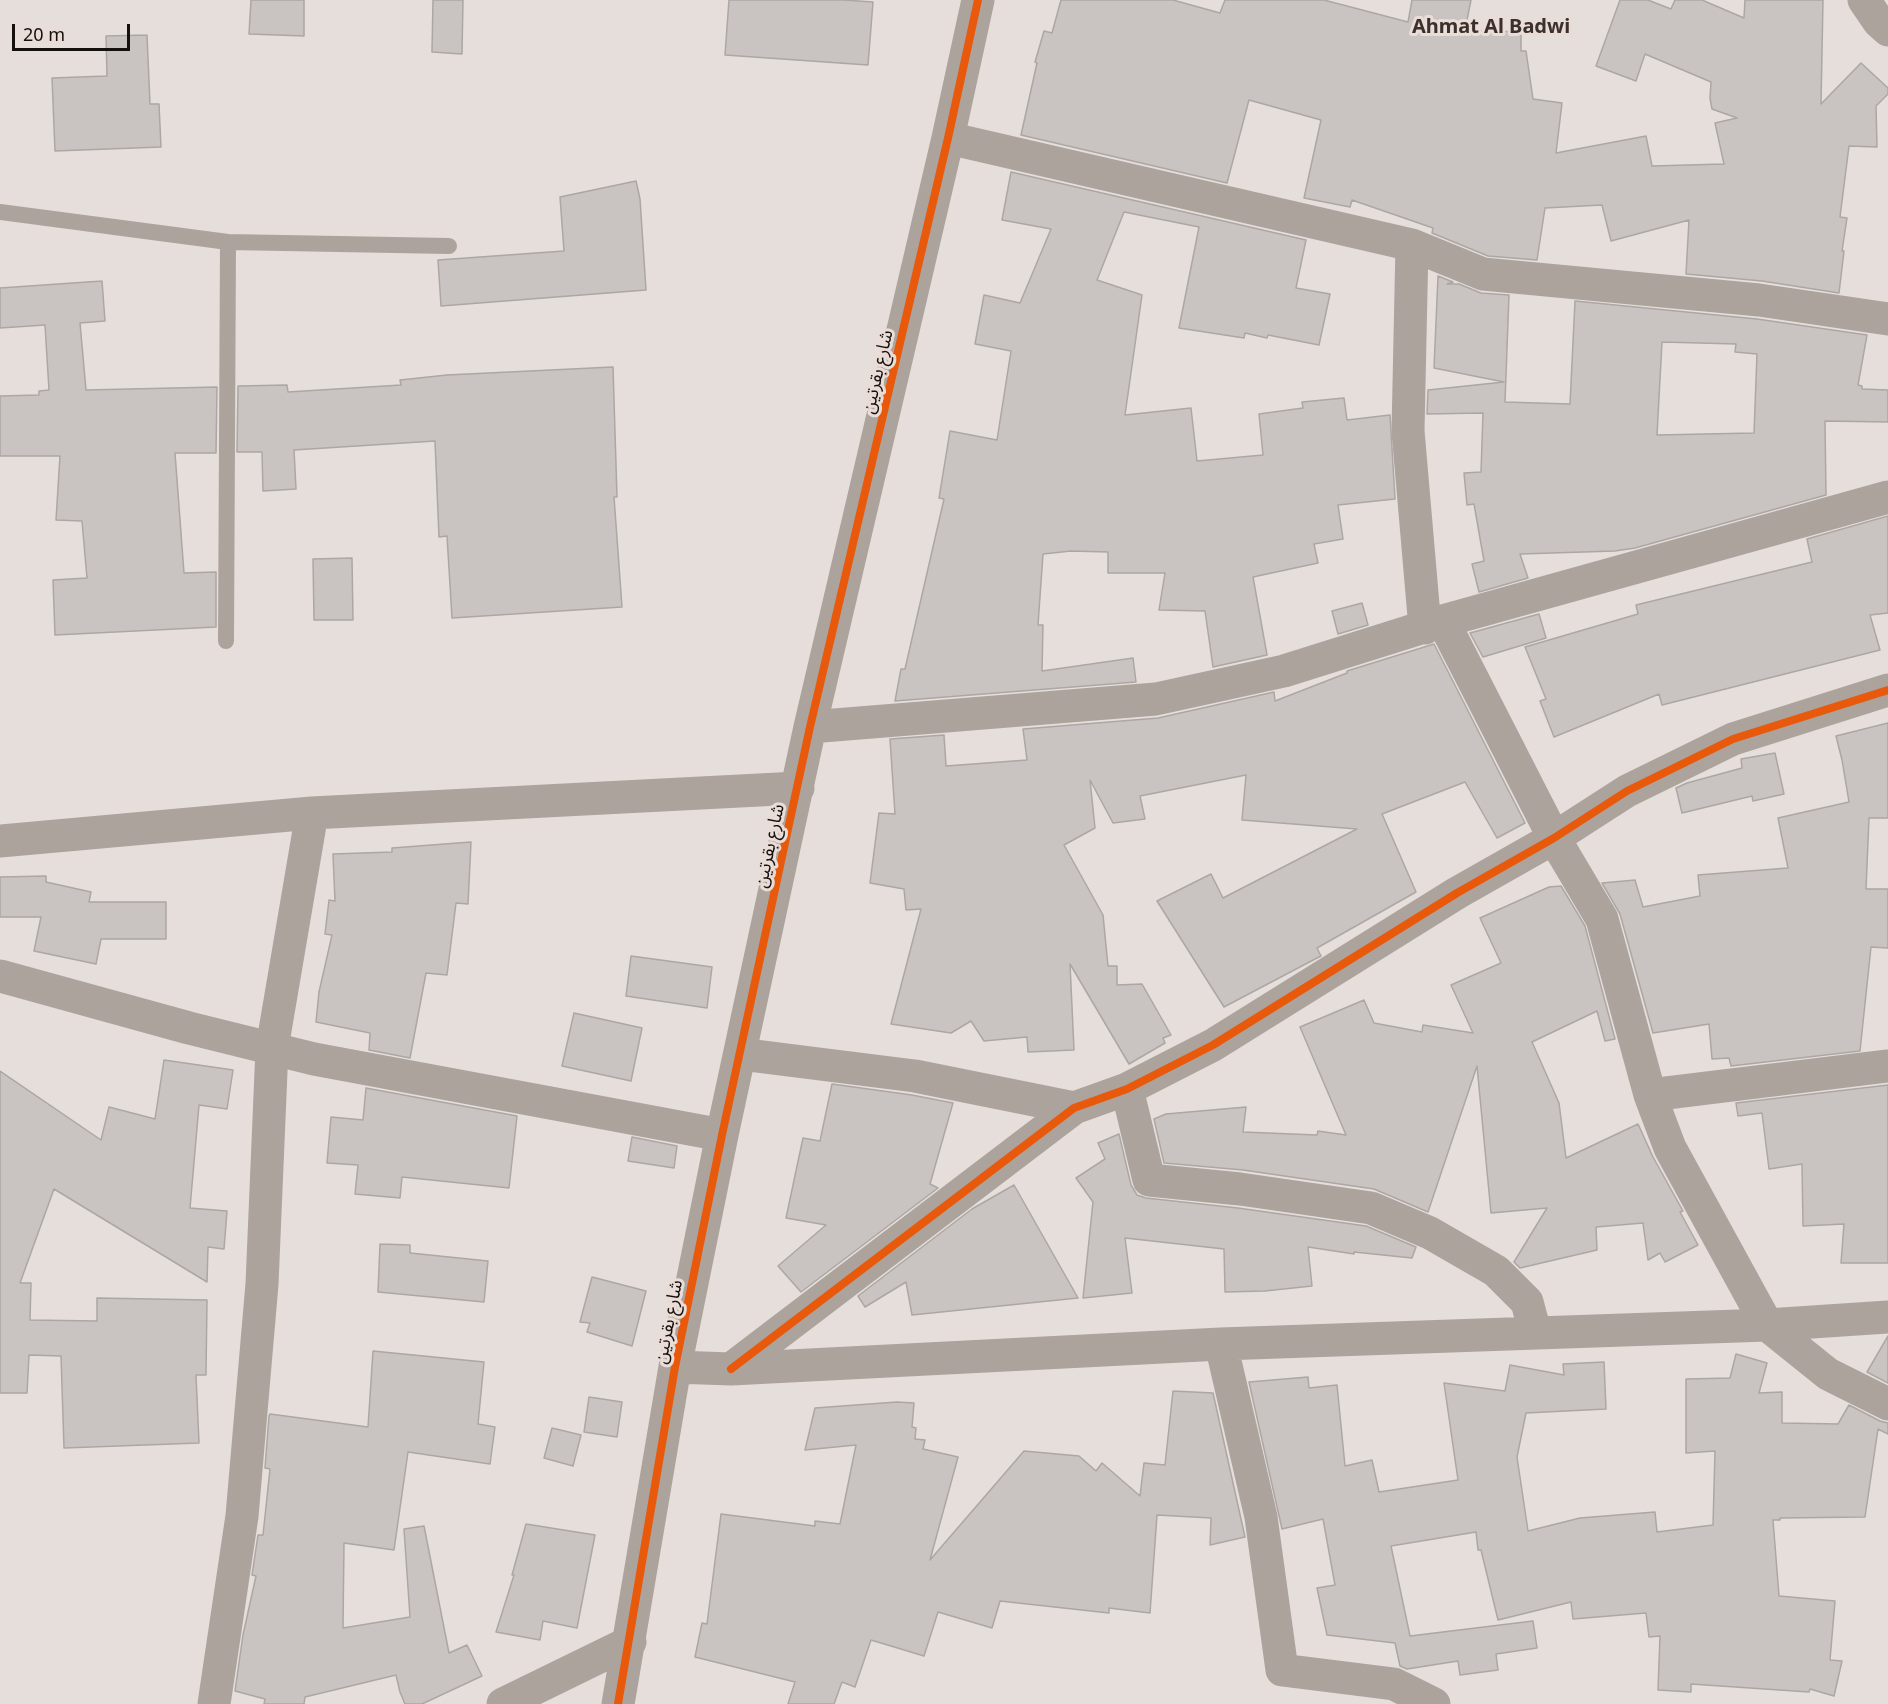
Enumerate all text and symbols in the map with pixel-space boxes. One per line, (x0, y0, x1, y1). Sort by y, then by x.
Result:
scale bar (15, 12, 134, 50)
district label: Ahmat Al Badwi (1412, 15, 1570, 39)
text: 20 m (23, 22, 65, 46)
street label: شارع بقرتين (858, 328, 898, 416)
street label: شارع بقرتين (751, 802, 789, 890)
street label: شارع بقرتين (650, 1278, 688, 1366)

